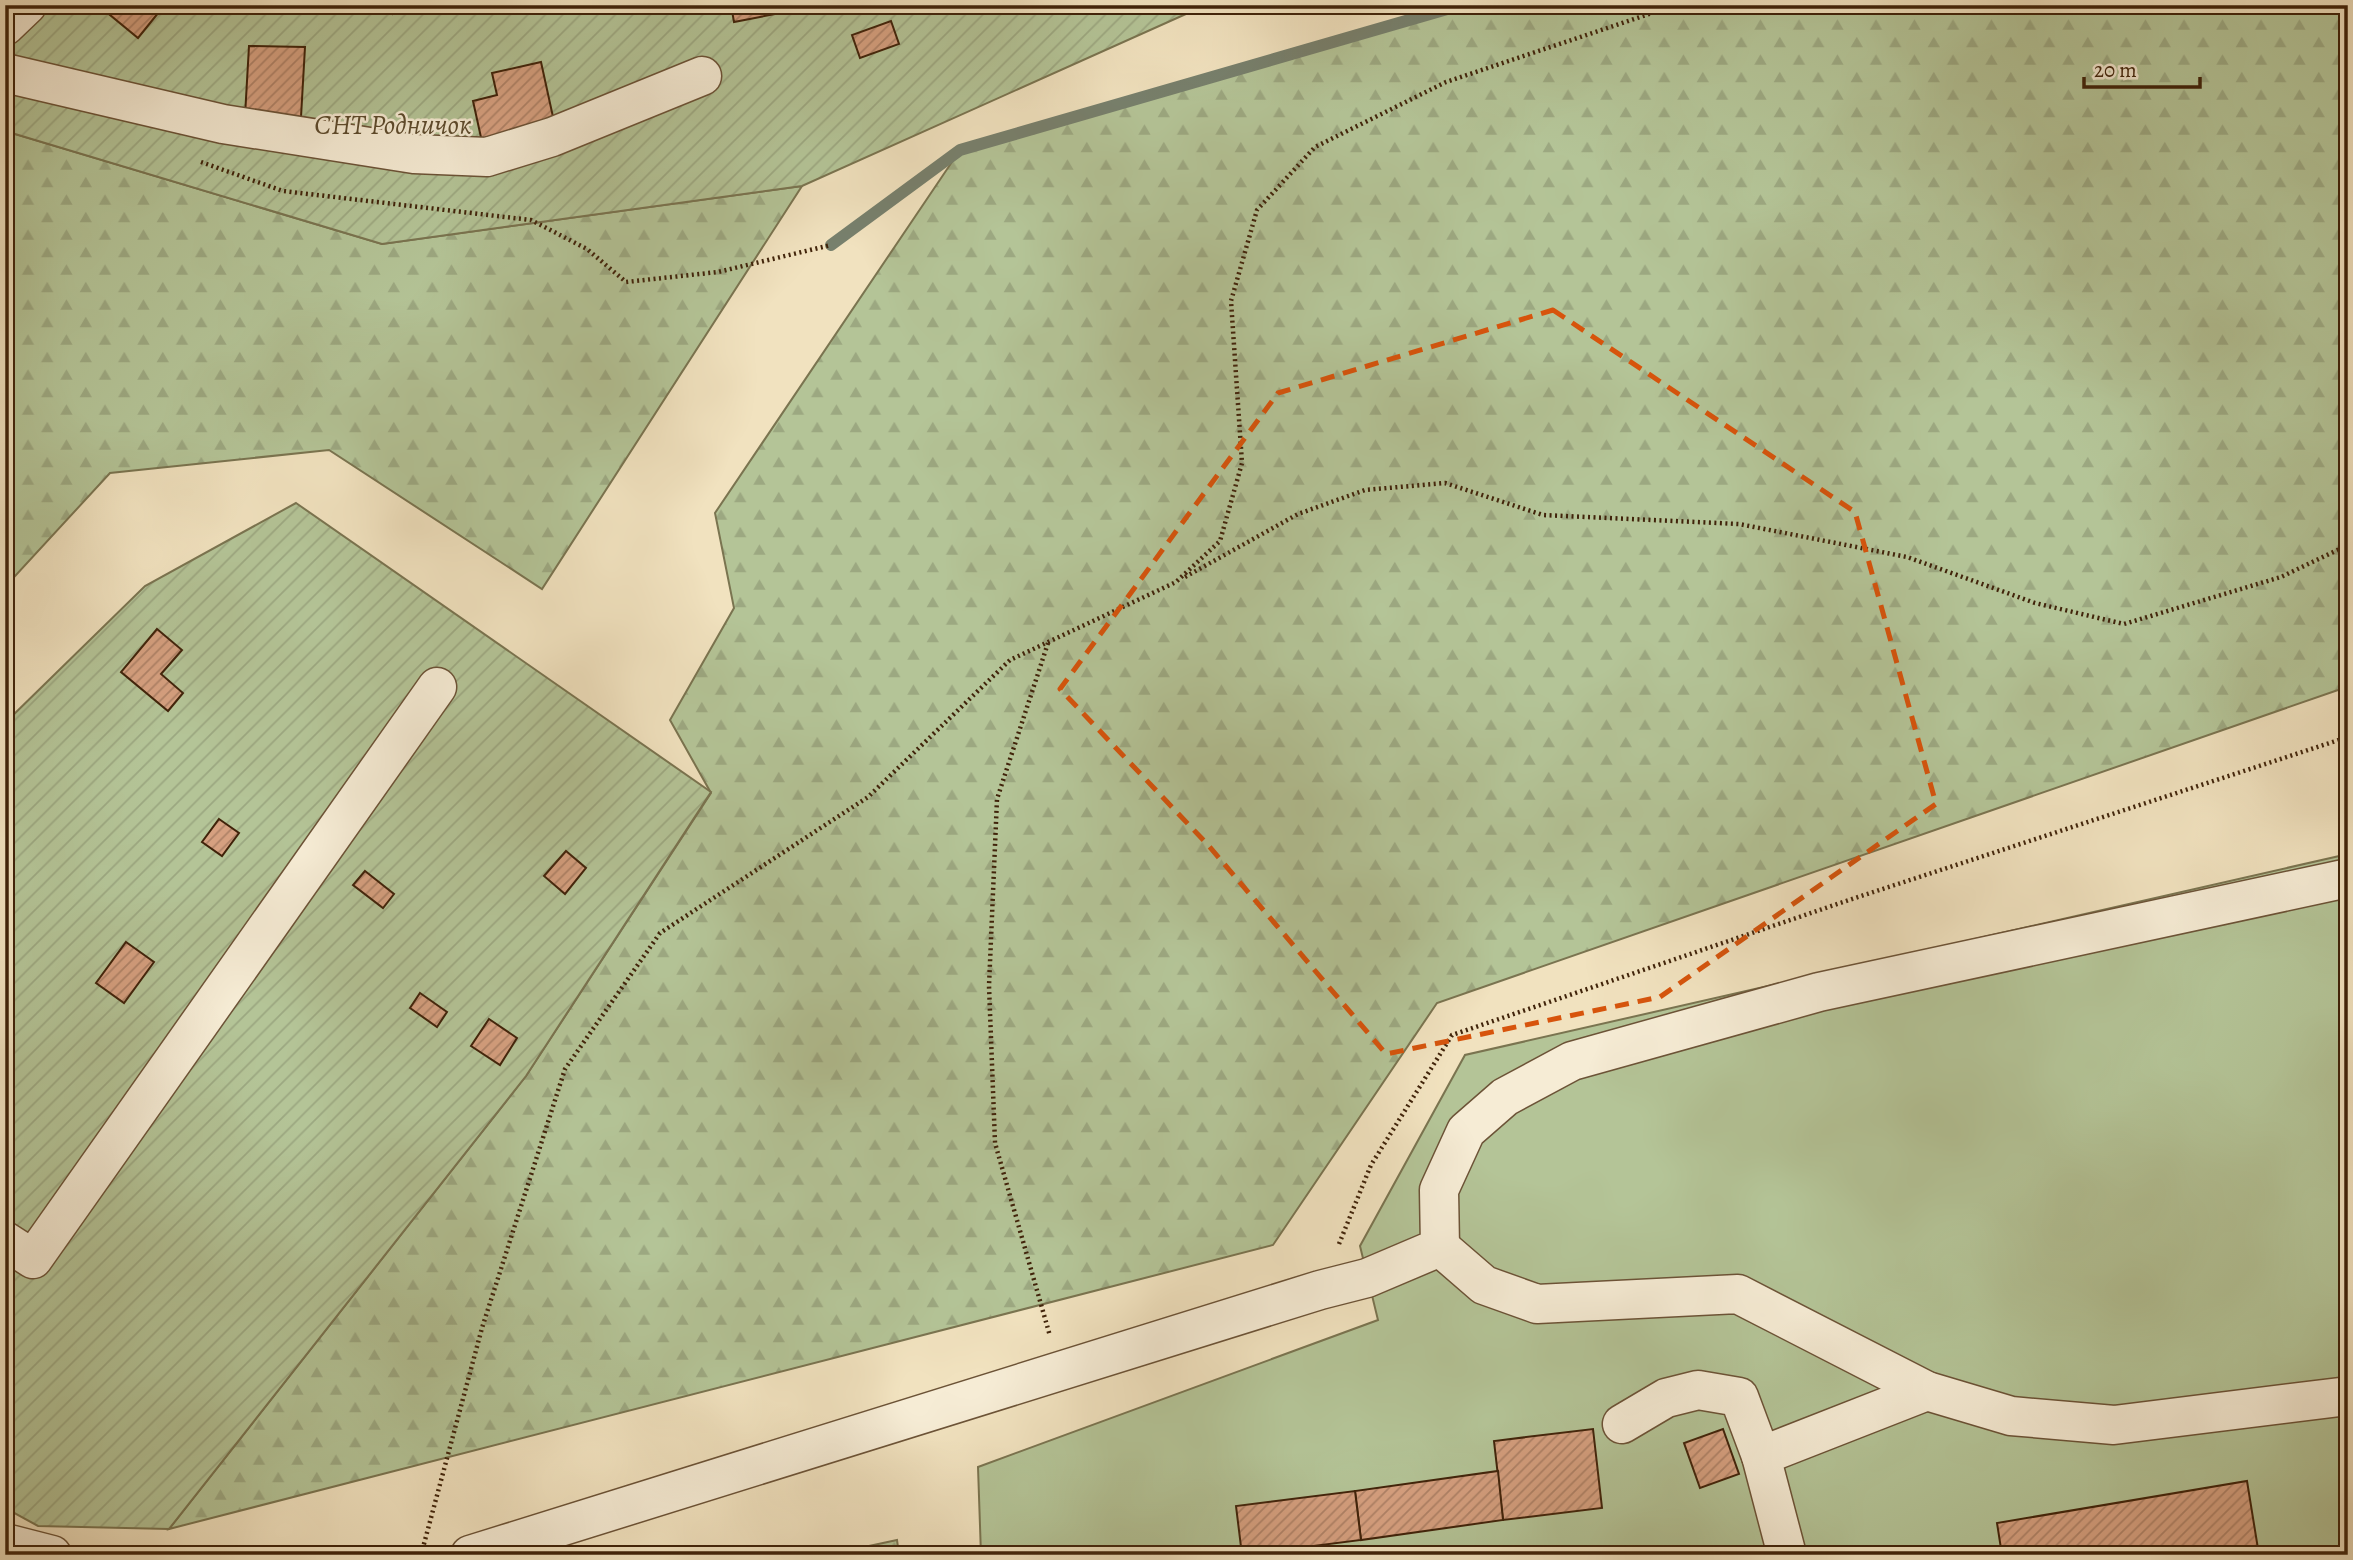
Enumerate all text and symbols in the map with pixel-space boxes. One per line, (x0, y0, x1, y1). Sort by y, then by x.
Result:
scale bar (2084, 46, 2199, 90)
text: 20 m (2094, 56, 2137, 84)
park label: СНТ Родничок (314, 106, 472, 144)

